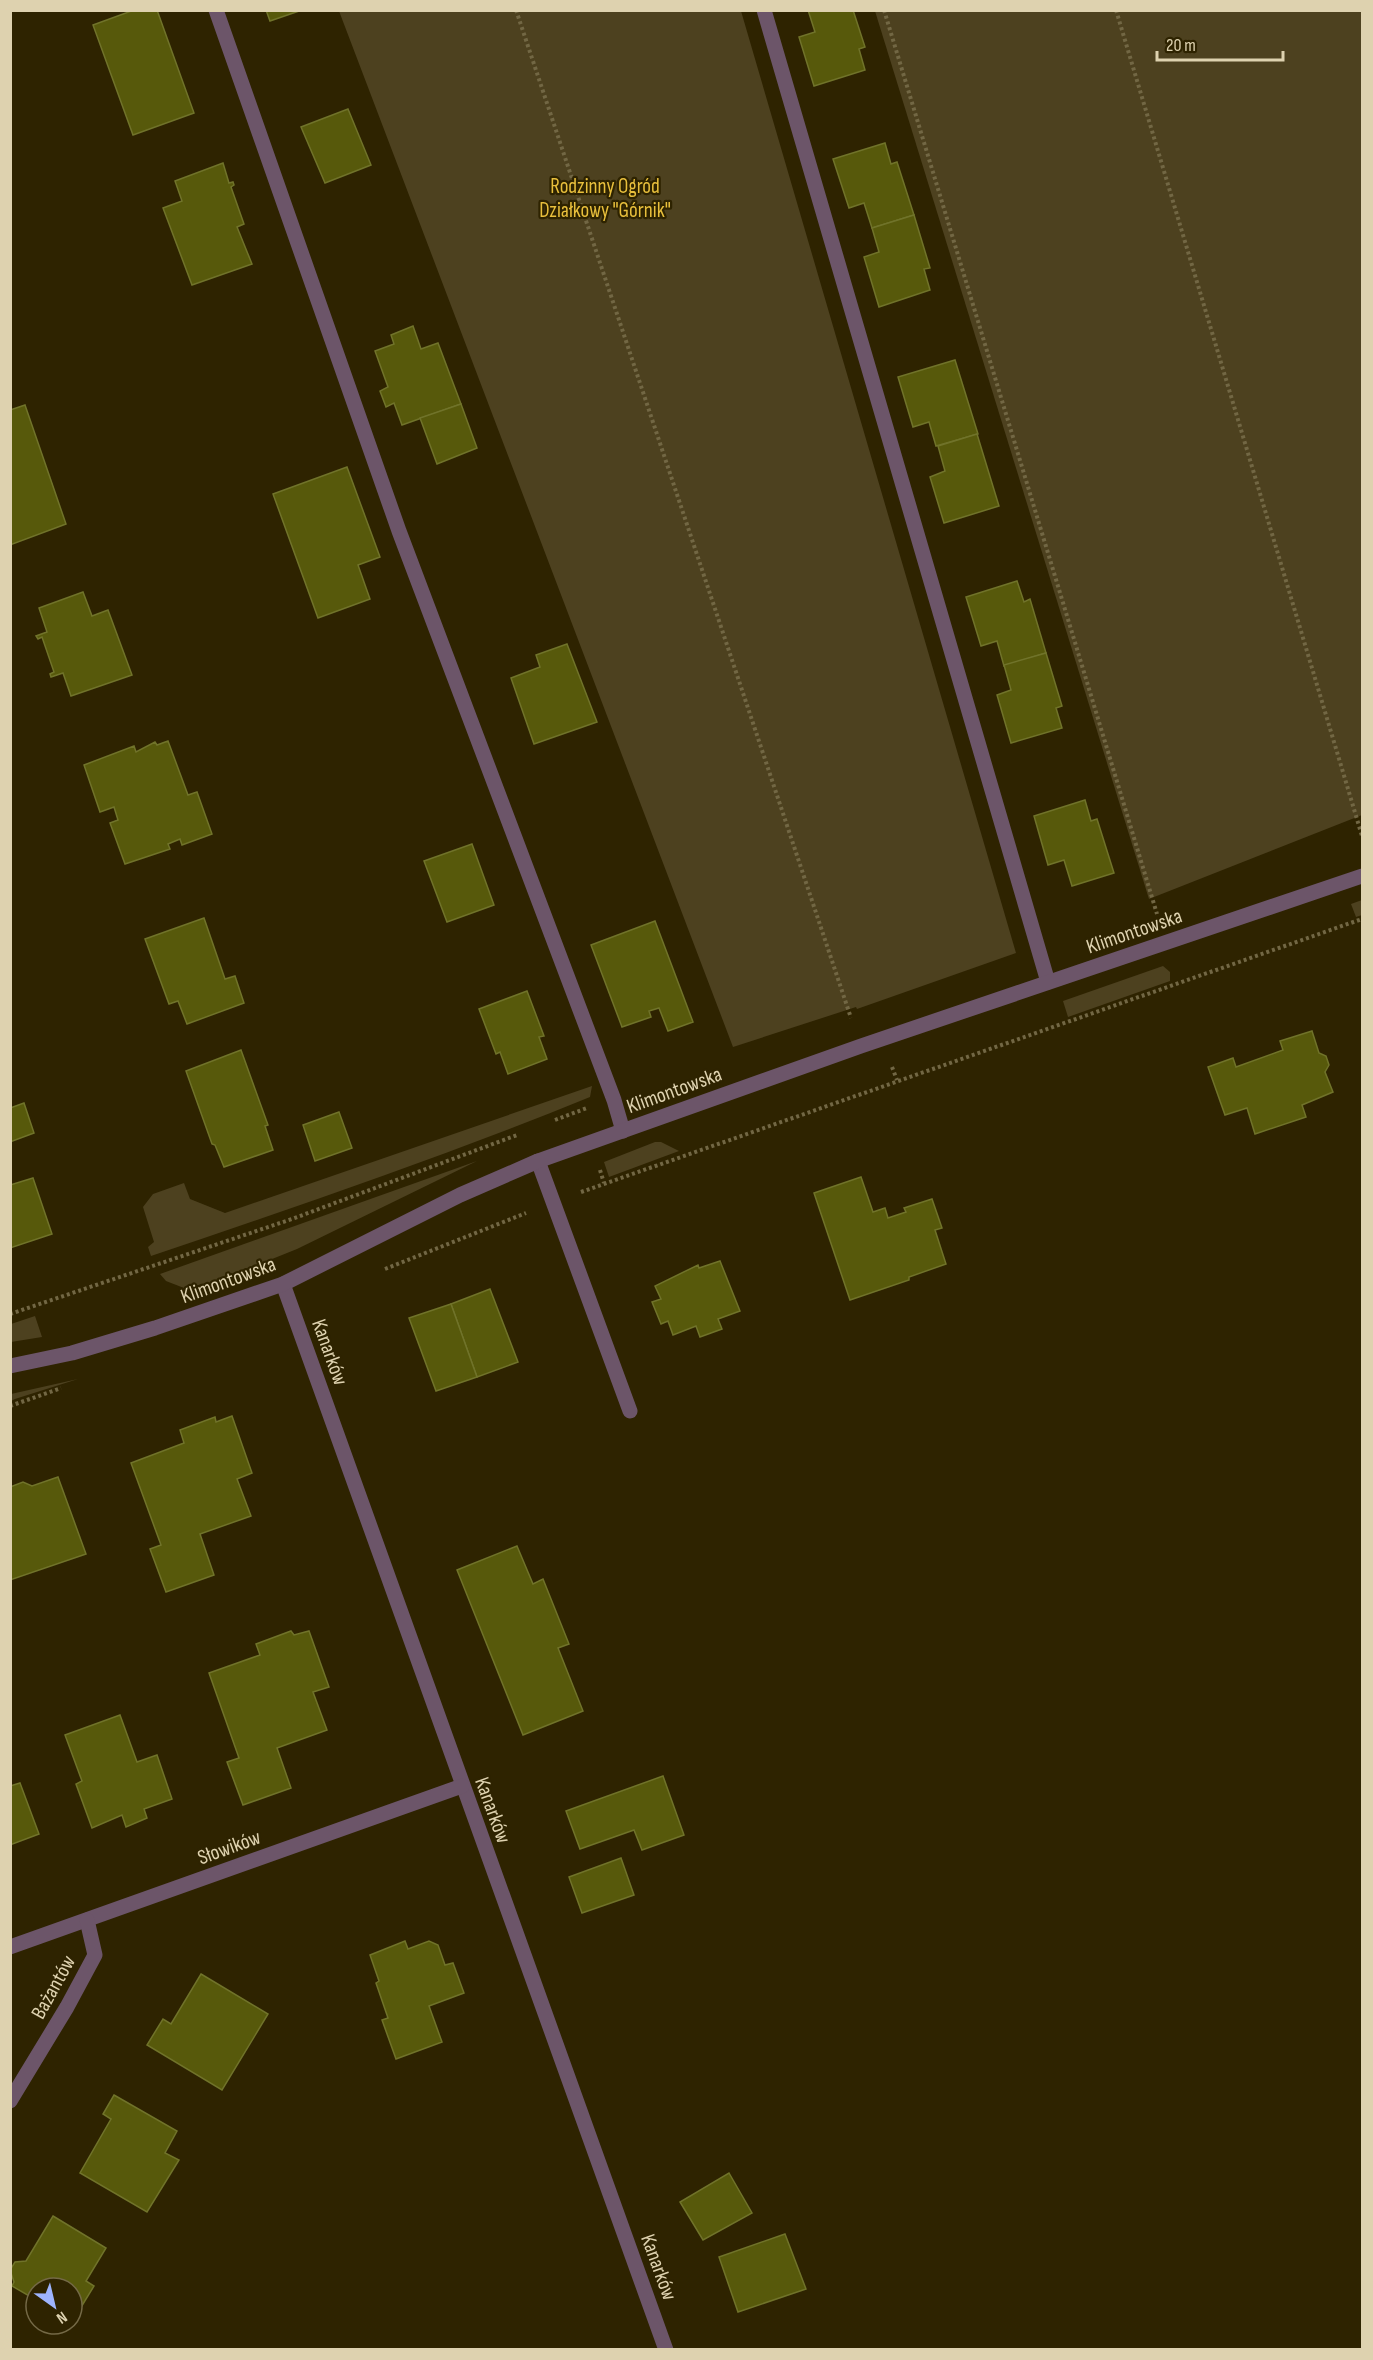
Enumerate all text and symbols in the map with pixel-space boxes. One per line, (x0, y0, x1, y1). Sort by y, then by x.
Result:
scale bar (1157, 24, 1283, 62)
text: 20 m (1166, 35, 1196, 56)
park label: Rodzinny Ogród Działkowy "Górnik" (539, 174, 671, 223)
street label: Klimontowska (1083, 903, 1185, 959)
street label: Klimontowska (623, 1062, 725, 1119)
street label: Klimontowska (177, 1252, 279, 1309)
street label: Kanarków (306, 1316, 353, 1389)
street label: Kanarków (469, 1774, 516, 1847)
street label: Słowików (194, 1824, 264, 1870)
street label: Bażantów (26, 1951, 81, 2023)
street label: Kanarków (635, 2231, 682, 2304)
north arrow (24, 2276, 84, 2336)
text: N (53, 2307, 70, 2327)

